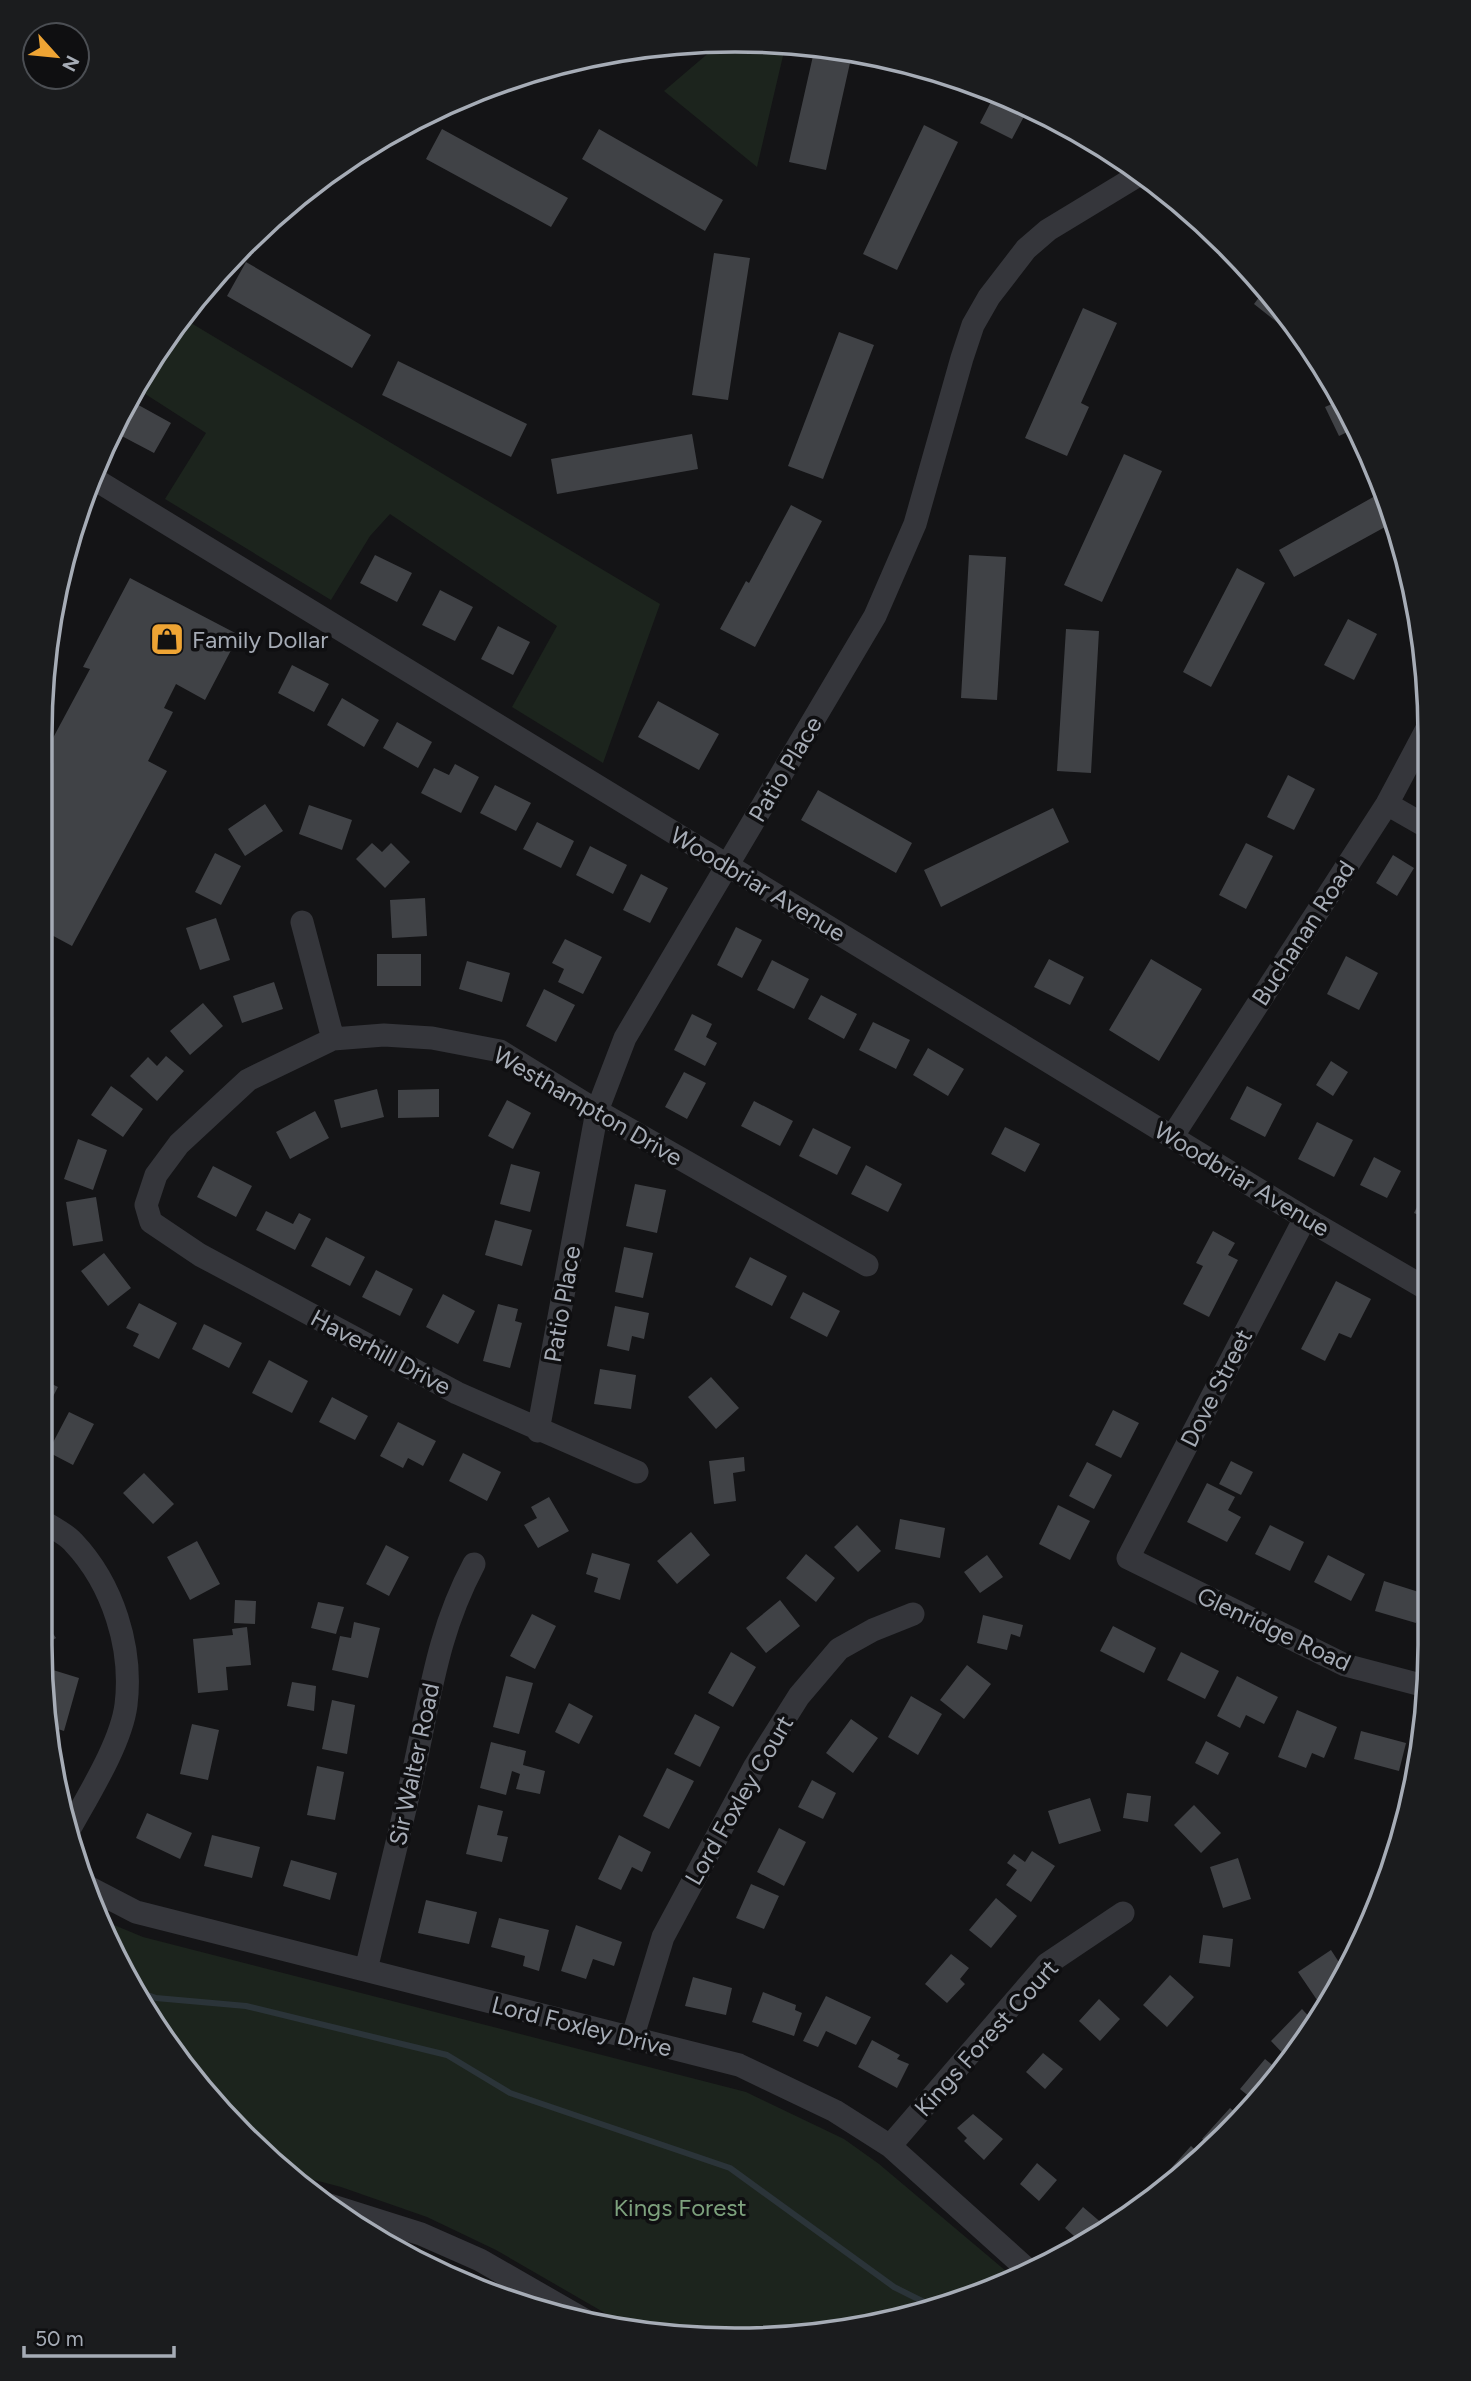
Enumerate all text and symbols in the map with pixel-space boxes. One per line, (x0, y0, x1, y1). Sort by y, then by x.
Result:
north arrow (21, 21, 91, 91)
text: N (57, 52, 84, 75)
shop icon: Family Dollar (148, 620, 186, 658)
place label: Family Dollar (192, 625, 328, 654)
street label: Patio Place (742, 711, 828, 827)
street label: Woodbriar Avenue (665, 820, 851, 948)
street label: Buchanan Road (1245, 855, 1361, 1011)
street label: Westhampton Drive (488, 1040, 688, 1172)
street label: Woodbriar Avenue (1149, 1115, 1335, 1243)
street label: Patio Place (537, 1243, 587, 1365)
street label: Haverhill Drive (306, 1303, 456, 1401)
street label: Dove Street (1174, 1324, 1258, 1452)
street label: Glenridge Road (1193, 1581, 1355, 1677)
street label: Sir Walter Road (383, 1680, 445, 1848)
street label: Lord Foxley Court (679, 1710, 799, 1890)
street label: Kings Forest Court (908, 1954, 1064, 2122)
street label: Lord Foxley Drive (489, 1990, 675, 2062)
park label: Kings Forest (613, 2193, 747, 2222)
scale bar (24, 2314, 175, 2358)
text: 50 m (35, 2326, 84, 2351)

